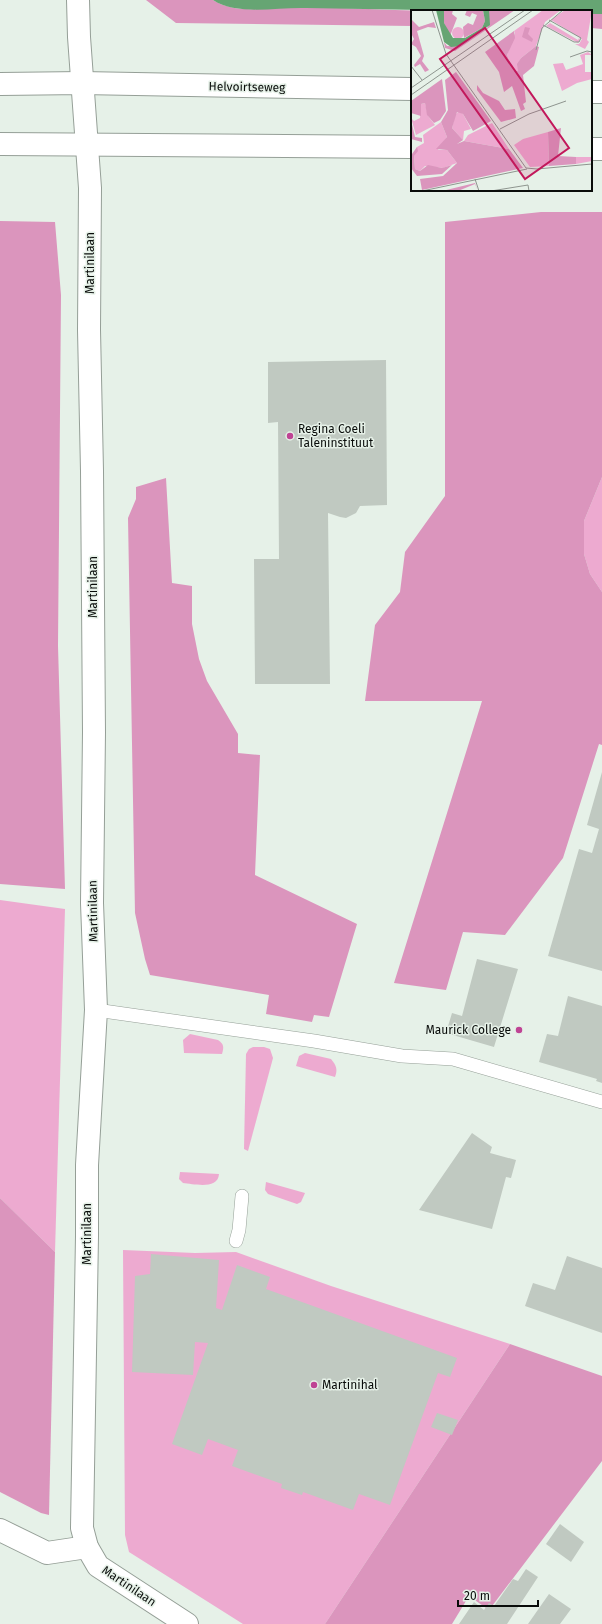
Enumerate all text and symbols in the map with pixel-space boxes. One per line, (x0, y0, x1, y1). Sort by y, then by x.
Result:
inset map (411, 10, 592, 191)
street label: Helvoirtseweg (208, 79, 286, 95)
street label: Martinilaan (83, 232, 97, 294)
place label: Regina Coeli Taleninstituut (298, 422, 374, 450)
marker: Regina Coeli Taleninstituut (285, 431, 295, 441)
street label: Martinilaan (86, 556, 100, 618)
street label: Martinilaan (85, 880, 101, 942)
place label: Maurick College (425, 1023, 511, 1037)
marker: Maurick College (514, 1025, 524, 1035)
street label: Martinilaan (80, 1203, 94, 1265)
place label: Martinihal (322, 1378, 378, 1392)
marker: Martinihal (309, 1380, 319, 1390)
street label: Martinilaan (99, 1563, 159, 1609)
scale bar (458, 1582, 538, 1608)
text: 20 m (464, 1589, 490, 1603)

